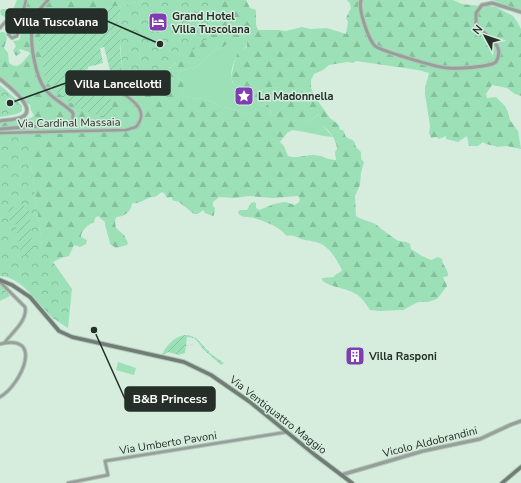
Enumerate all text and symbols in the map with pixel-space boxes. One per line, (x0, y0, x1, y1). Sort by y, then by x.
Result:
callout: Villa Tuscolana (6, 9, 107, 33)
place label: Grand Hotel Villa Tuscolana (171, 9, 250, 37)
hotel icon: Grand Hotel Villa Tuscolana (147, 11, 169, 33)
text: Villa Tuscolana (13, 14, 98, 30)
north arrow (465, 16, 505, 56)
text: N (469, 22, 486, 38)
callout: Villa Lancellotti (66, 71, 170, 95)
text: Villa Lancellotti (73, 76, 162, 92)
place icon: La Madonnella (233, 85, 255, 107)
place label: La Madonnella (258, 89, 334, 104)
street label: Via Cardinal Massaia (16, 115, 121, 131)
building icon: Villa Rasponi (344, 345, 366, 367)
place label: Villa Rasponi (368, 349, 437, 364)
street label: Via Ventiquattro Maggio (225, 372, 330, 458)
callout: B&B Princess (125, 387, 215, 411)
text: B&B Princess (133, 391, 207, 407)
street label: Vicolo Aldobrandini (380, 423, 479, 461)
street label: Via Umberto Pavoni (117, 428, 218, 458)

